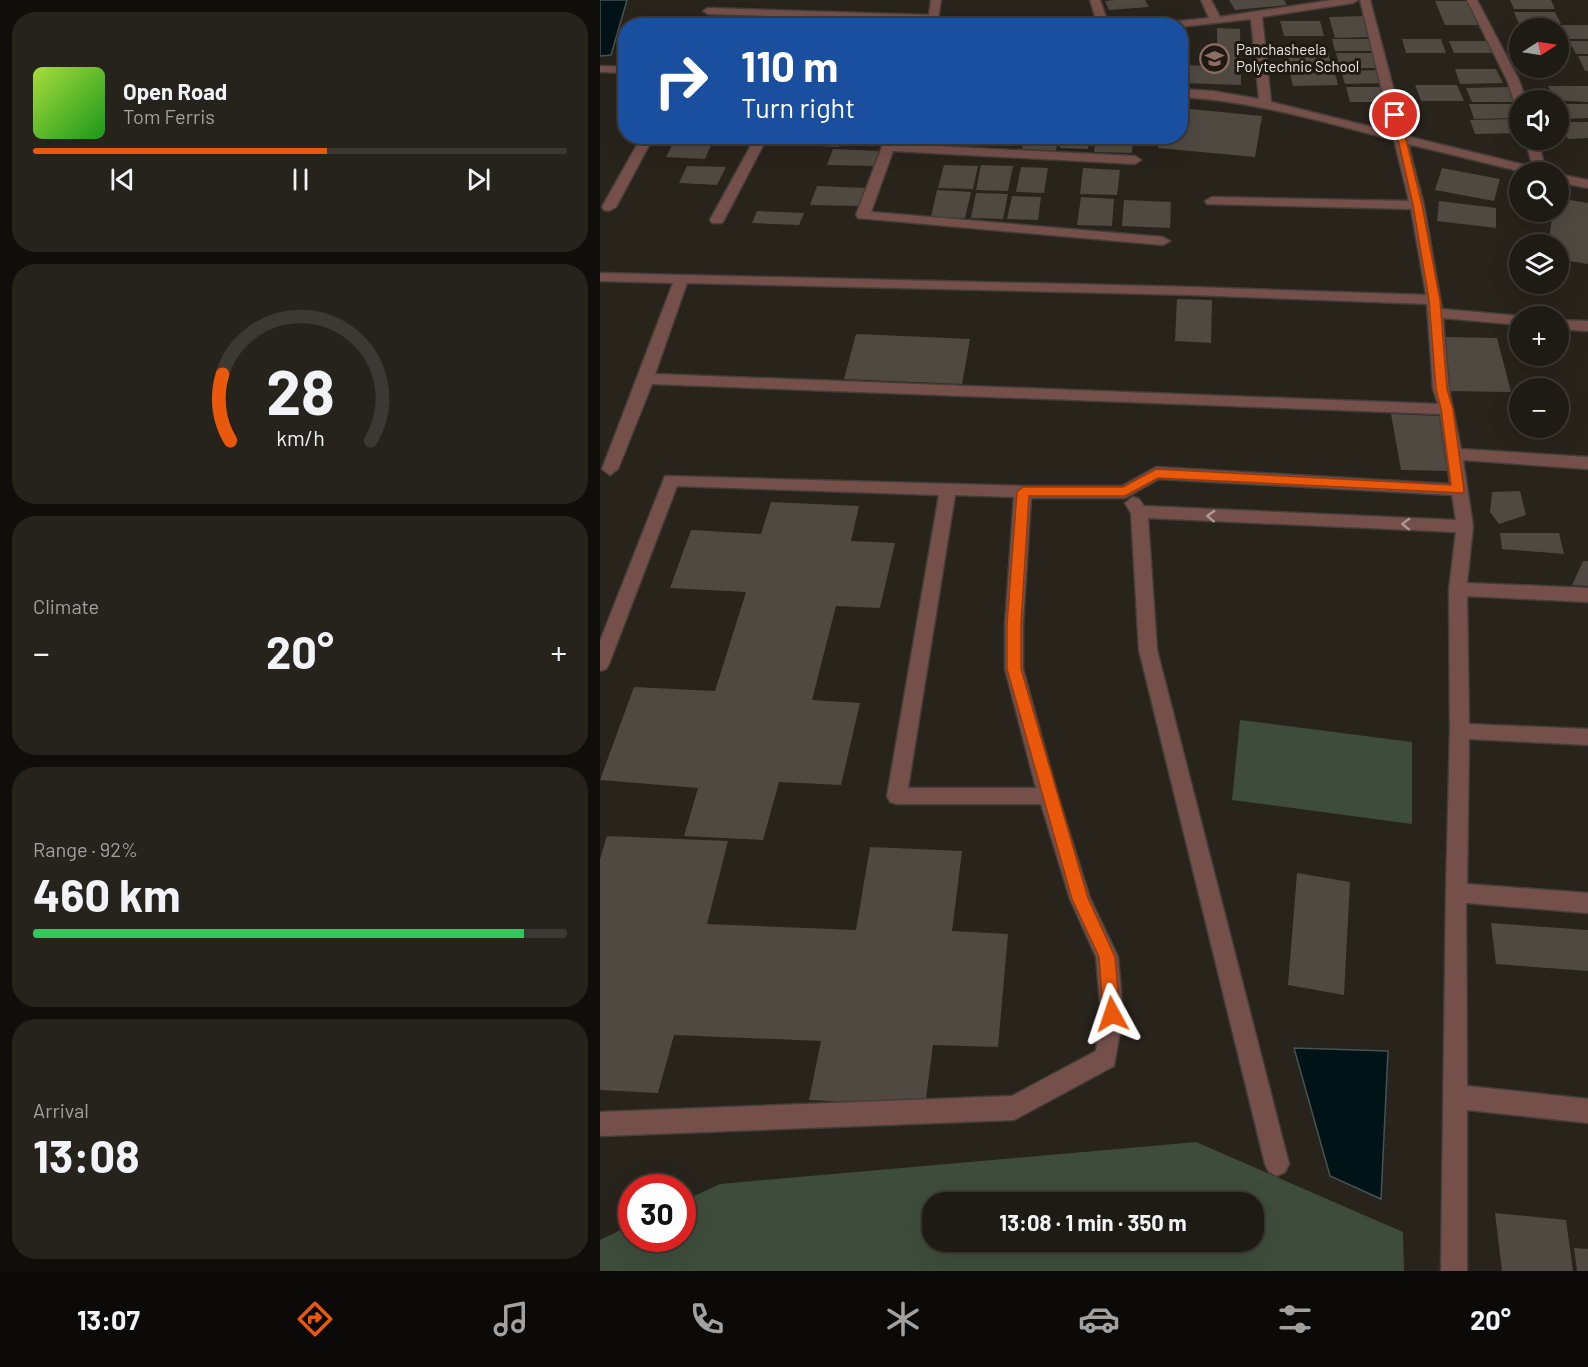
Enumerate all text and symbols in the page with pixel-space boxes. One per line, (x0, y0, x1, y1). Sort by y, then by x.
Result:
north arrow (1509, 18, 1569, 78)
map controls (1509, 18, 1569, 438)
text: 110 m (741, 40, 838, 90)
place label: Panchasheela Polytechnic School (1236, 40, 1359, 75)
icon: right (642, 42, 720, 120)
school or university icon: Panchasheela Polytechnic School (1199, 43, 1231, 75)
text: Open Road (123, 78, 227, 104)
pin (1369, 89, 1420, 140)
button: sound (1509, 90, 1569, 150)
text: Turn right (741, 91, 855, 123)
icon: arrive (1378, 98, 1411, 131)
text: Tom Ferris (123, 104, 215, 128)
button: search (1509, 162, 1569, 222)
icon: previous (106, 163, 139, 196)
icon: pause (284, 163, 317, 196)
icon: next (462, 163, 495, 196)
button: layers (1509, 234, 1569, 294)
button: + (1509, 306, 1569, 366)
text: 28 (266, 353, 334, 427)
button: − (1509, 378, 1569, 438)
text: km/h (276, 425, 324, 450)
one-way arrow (1207, 509, 1216, 522)
one-way arrow (1402, 518, 1411, 530)
text: Climate (33, 594, 99, 618)
text: 20° (266, 624, 334, 678)
text: − (33, 632, 50, 672)
text: + (551, 632, 567, 672)
text: Range · 92% (33, 837, 138, 861)
text: 460 km (33, 867, 181, 921)
position arrow (1080, 982, 1144, 1046)
text: Arrival (33, 1098, 89, 1122)
text: 13:08 (33, 1128, 140, 1182)
speed limit sign: 30 (618, 1174, 696, 1252)
text: 13:08 · 1 min · 350 m (999, 1209, 1187, 1235)
icon: directions (294, 1298, 336, 1340)
icon: music (490, 1298, 532, 1340)
icon: phone (686, 1298, 728, 1340)
icon: climate (882, 1298, 924, 1340)
icon: car (1078, 1298, 1120, 1340)
icon: filters (1274, 1298, 1316, 1340)
text: 13:07 (77, 1303, 140, 1335)
text: 20° (1470, 1303, 1511, 1335)

